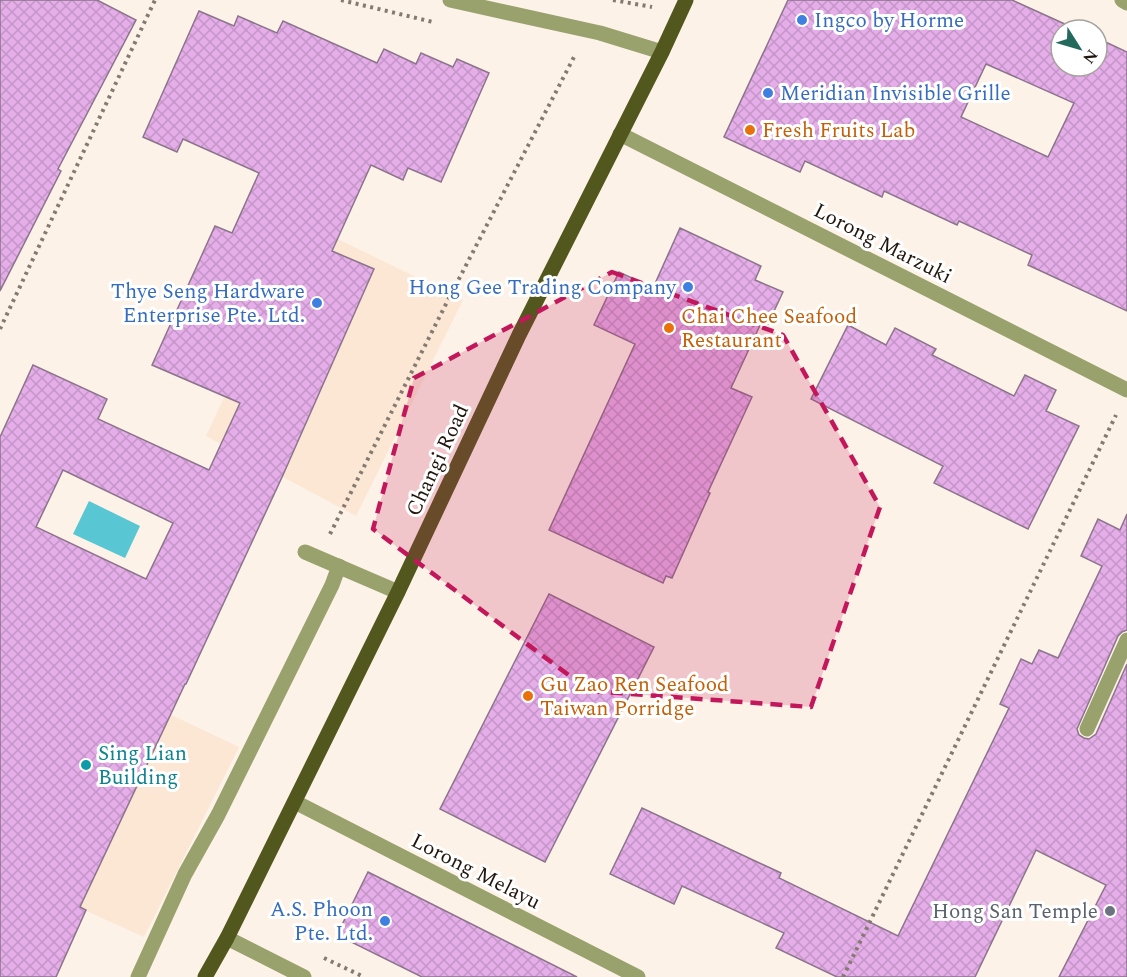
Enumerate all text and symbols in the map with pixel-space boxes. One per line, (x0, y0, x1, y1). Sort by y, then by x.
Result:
place label: Ingco by Horme (814, 5, 964, 37)
marker: Ingco by Horme (795, 13, 809, 27)
north arrow (1049, 18, 1109, 78)
text: N (1077, 44, 1104, 69)
place label: Meridian Invisible Grille (780, 78, 1011, 110)
marker: Meridian Invisible Grille (761, 86, 775, 100)
place label: Fresh Fruits Lab (762, 115, 915, 147)
marker: Fresh Fruits Lab (743, 123, 757, 137)
street label: Lorong Marzuki (808, 195, 957, 293)
place label: Hong Gee Trading Company (409, 272, 677, 304)
place label: Thye Seng Hardware Enterprise Pte. Ltd. (111, 276, 305, 332)
marker: Hong Gee Trading Company (681, 280, 695, 294)
marker: Thye Seng Hardware Enterprise Pte. Ltd. (310, 296, 324, 310)
place label: Chai Chee Seafood Restaurant (681, 301, 857, 357)
marker: Chai Chee Seafood Restaurant (662, 321, 676, 335)
street label: Changi Road (398, 399, 478, 522)
place label: Gu Zao Ren Seafood Taiwan Porridge (540, 669, 729, 725)
marker: Gu Zao Ren Seafood Taiwan Porridge (521, 689, 535, 703)
place label: Sing Lian Building (98, 738, 187, 794)
marker: Sing Lian Building (79, 758, 93, 772)
street label: Lorong Melayu (405, 825, 546, 918)
place label: A.S. Phoon Pte. Ltd. (270, 894, 373, 950)
place label: Hong San Temple (932, 896, 1098, 928)
marker: Hong San Temple (1103, 904, 1117, 918)
marker: A.S. Phoon Pte. Ltd. (378, 914, 392, 928)

